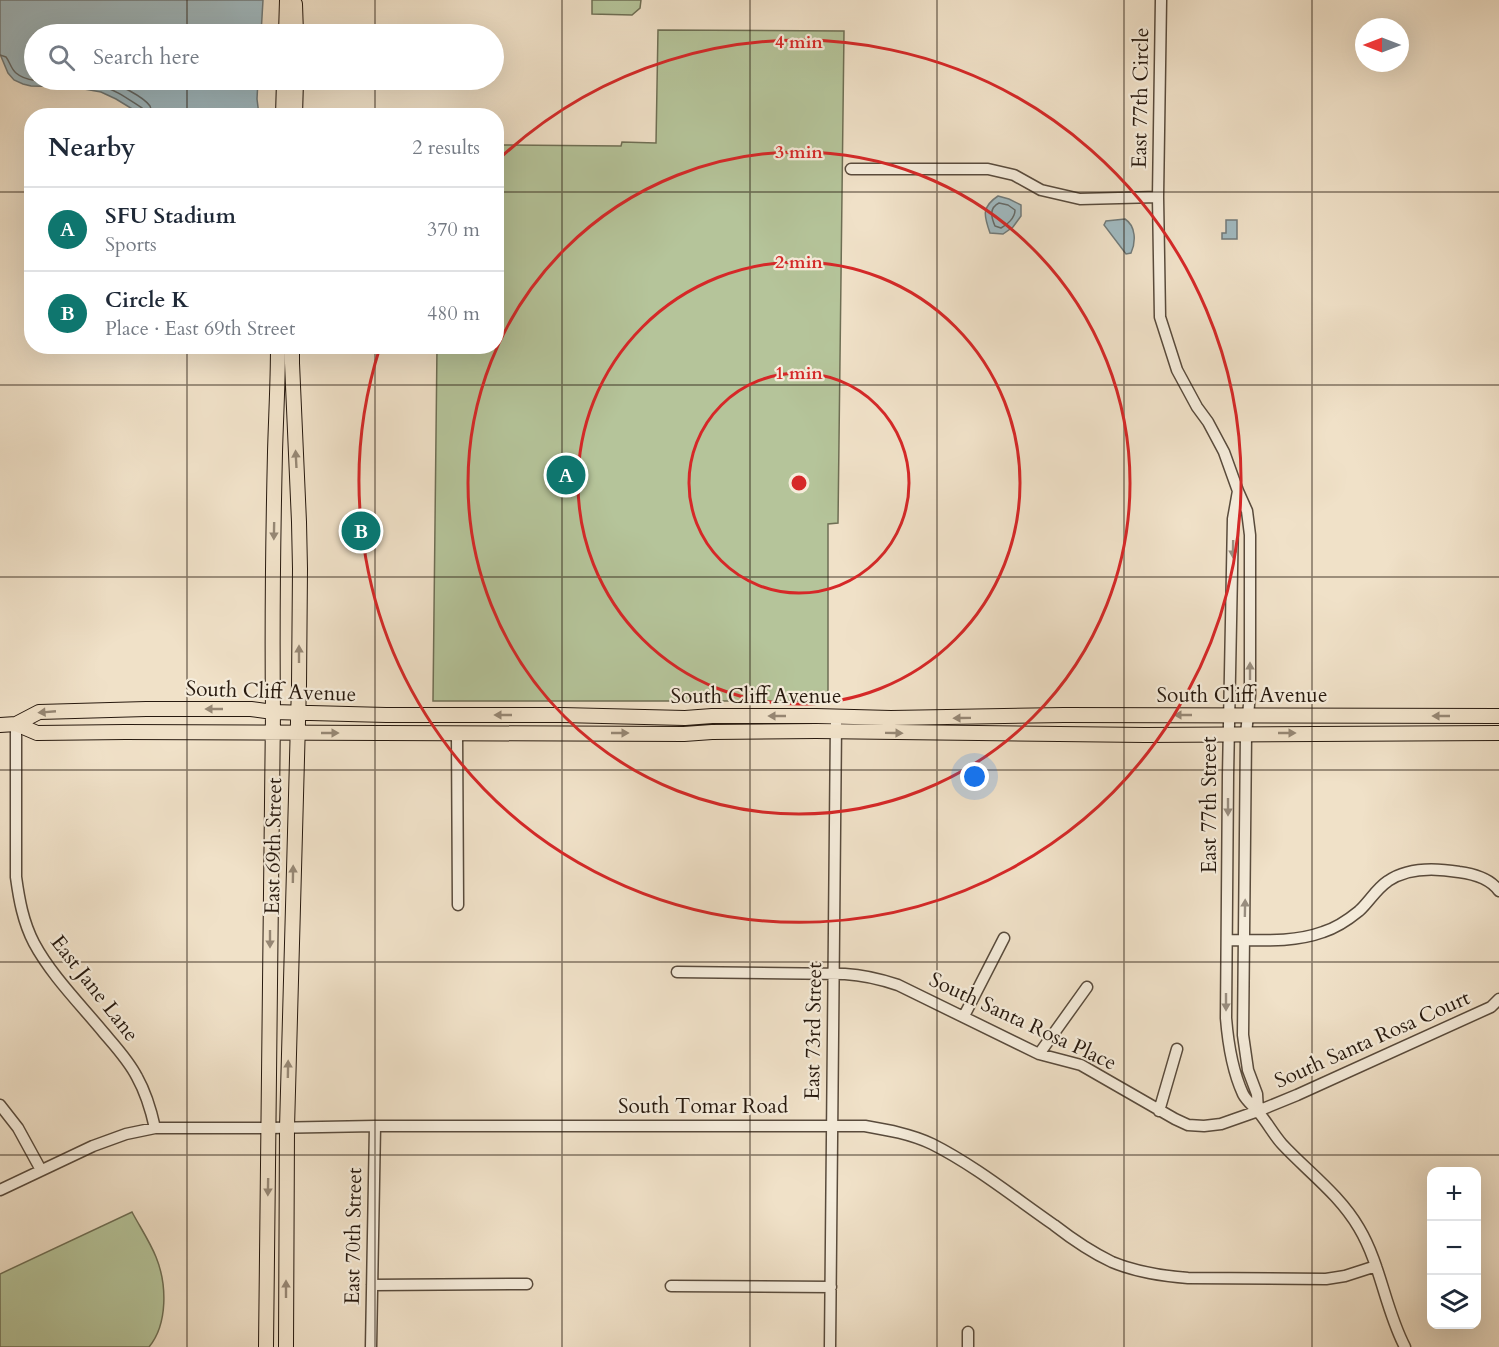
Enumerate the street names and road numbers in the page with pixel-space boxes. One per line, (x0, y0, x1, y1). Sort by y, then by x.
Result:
street label: East 77th Circle (1125, 27, 1156, 169)
street label: South Cliff Avenue (185, 674, 357, 709)
street label: South Cliff Avenue (1157, 681, 1327, 710)
street label: South Cliff Avenue (671, 682, 841, 711)
street label: East 77th Street (1195, 736, 1224, 874)
street label: East 69th Street (258, 777, 289, 915)
street label: East Jane Lane (44, 929, 145, 1048)
street label: East 73rd Street (798, 961, 829, 1100)
street label: South Santa Rosa Place (924, 965, 1121, 1078)
street label: South Santa Rosa Court (1270, 983, 1475, 1096)
street label: South Tomar Road (618, 1092, 788, 1121)
street label: East 70th Street (338, 1167, 369, 1305)

